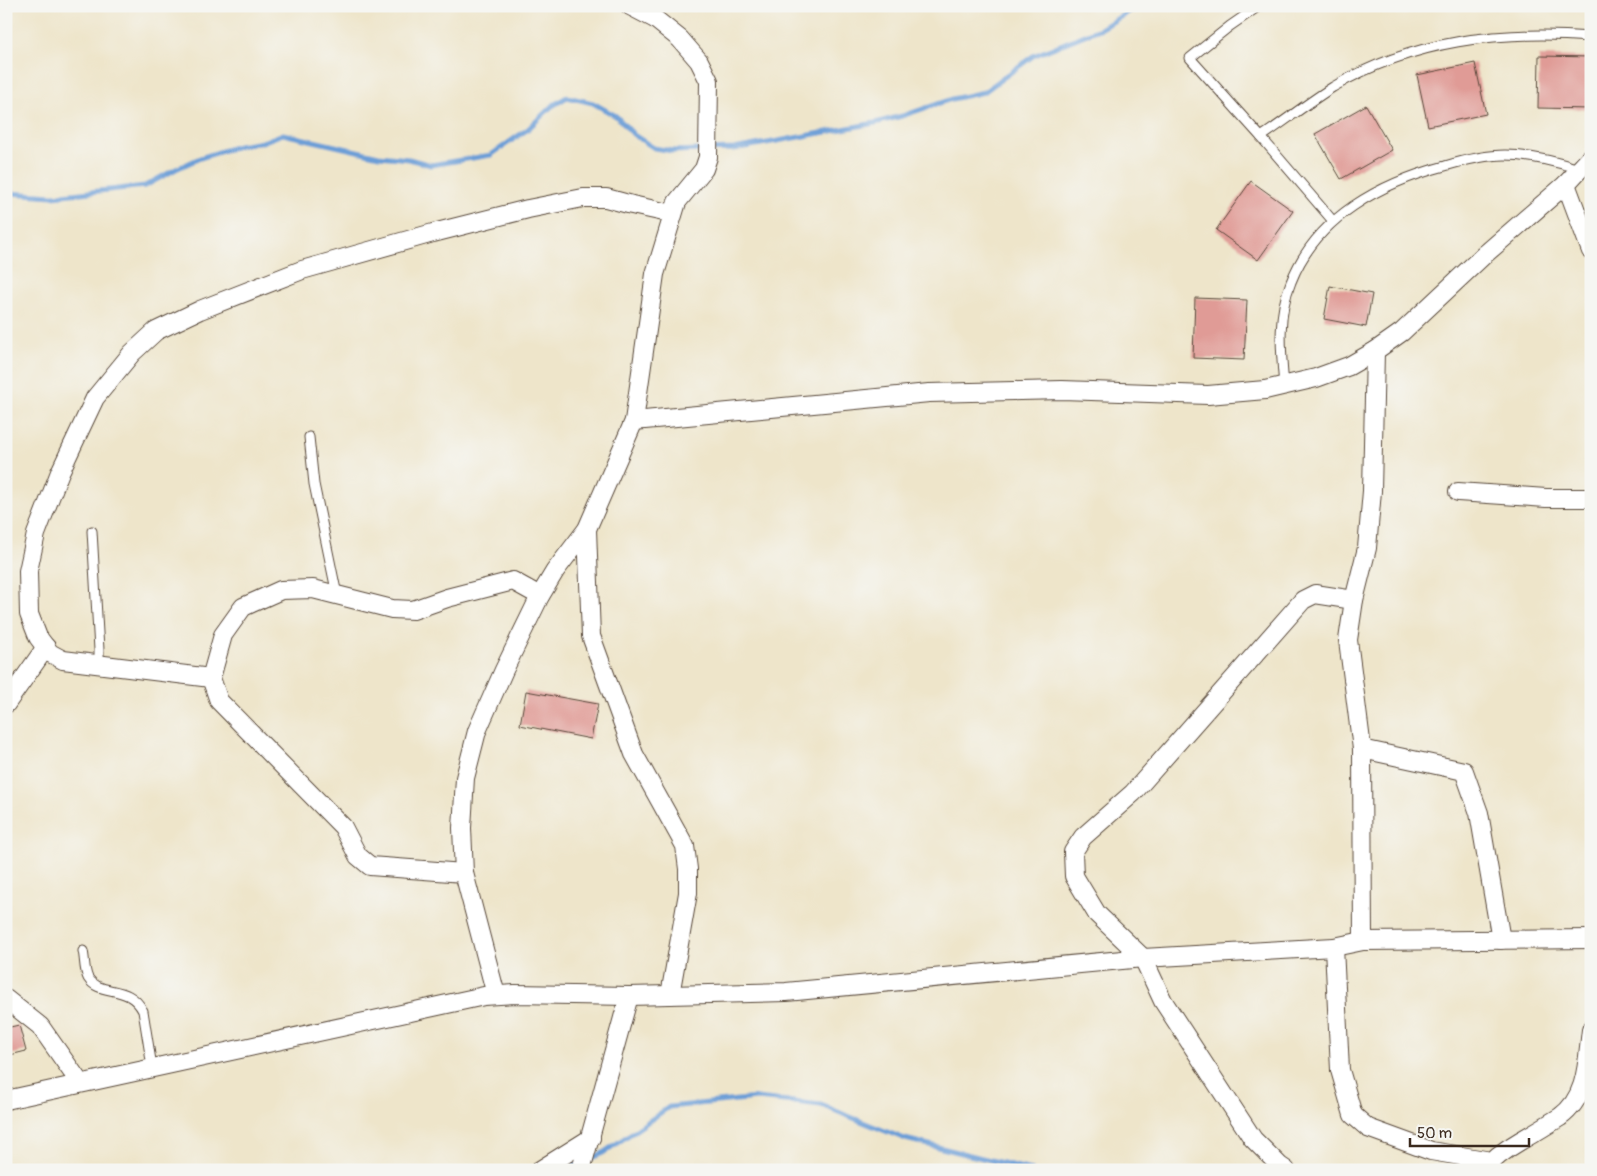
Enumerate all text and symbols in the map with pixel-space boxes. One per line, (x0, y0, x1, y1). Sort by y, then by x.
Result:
scale bar (1410, 1116, 1528, 1148)
text: 50 m (1417, 1124, 1452, 1143)

